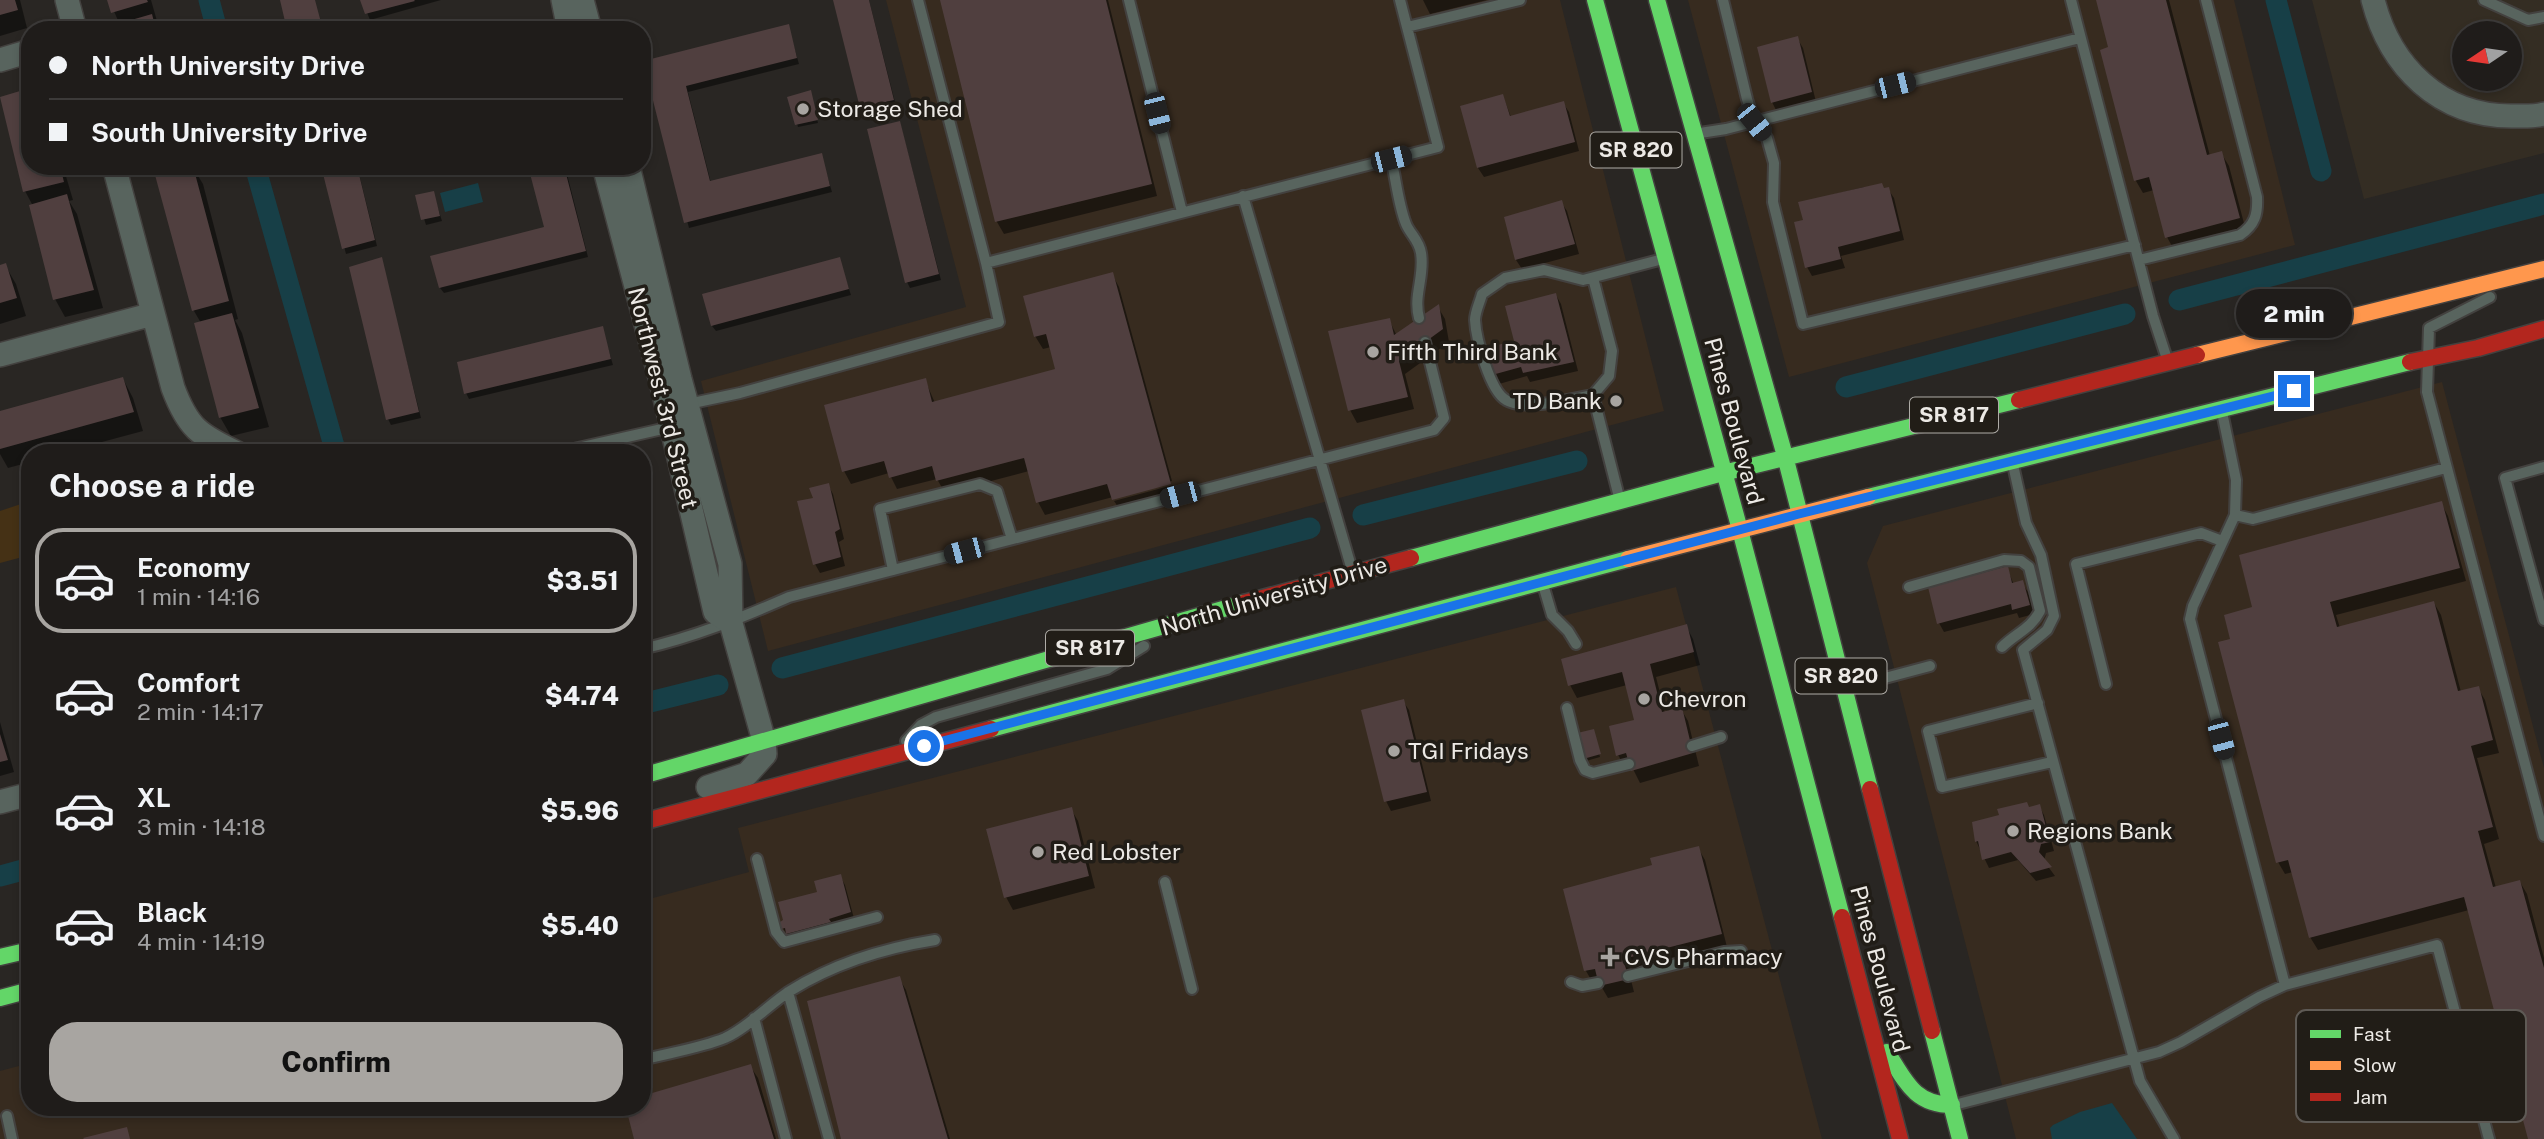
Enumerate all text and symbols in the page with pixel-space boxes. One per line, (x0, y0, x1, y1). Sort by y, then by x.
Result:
north arrow (2452, 21, 2522, 91)
map controls (2452, 21, 2522, 91)
text: North University Drive (91, 50, 365, 81)
car (1873, 70, 1918, 100)
car (1142, 90, 1173, 136)
place label: Storage Shed (817, 95, 963, 122)
car (1733, 99, 1776, 145)
marker: Storage Shed (795, 101, 811, 117)
text: South University Drive (91, 117, 368, 148)
road number: SR 820 (1590, 132, 1682, 168)
car (1369, 144, 1414, 174)
street label: Northwest 3rd Street (623, 284, 704, 511)
callout: 2 min (2236, 290, 2352, 338)
text: 2 min (2263, 300, 2325, 327)
street label: Pines Boulevard (1699, 335, 1770, 507)
place label: Fifth Third Bank (1387, 338, 1558, 365)
marker: Fifth Third Bank (1365, 344, 1381, 360)
route end (2278, 375, 2310, 407)
place label: TD Bank (1512, 387, 1602, 414)
marker: TD Bank (1608, 393, 1624, 409)
road number: SR 817 (1910, 398, 1998, 432)
text: Choose a ride (49, 467, 255, 504)
car (1157, 479, 1204, 511)
car (941, 535, 988, 567)
icon: car (53, 549, 116, 612)
street label: North University Drive (1158, 550, 1390, 641)
text: Economy (137, 552, 250, 583)
text: $3.51 (546, 565, 619, 596)
text: 1 min · 14:16 (137, 583, 260, 610)
road number: SR 817 (1046, 630, 1134, 666)
road number: SR 820 (1796, 658, 1886, 694)
icon: car (53, 664, 116, 727)
text: Comfort (137, 667, 240, 698)
text: $4.74 (545, 680, 619, 711)
place label: Chevron (1658, 685, 1747, 712)
marker: Chevron (1636, 691, 1652, 707)
text: 2 min · 14:17 (137, 698, 264, 725)
car (2206, 716, 2237, 762)
route start (908, 730, 940, 762)
place label: TGI Fridays (1408, 737, 1529, 764)
marker: TGI Fridays (1386, 743, 1402, 759)
icon: car (53, 779, 116, 842)
text: XL (137, 782, 171, 813)
text: $5.96 (540, 795, 619, 826)
text: 3 min · 14:18 (137, 813, 266, 840)
place label: Regions Bank (2027, 817, 2173, 844)
marker: Regions Bank (2005, 823, 2021, 839)
place label: Red Lobster (1052, 838, 1181, 865)
marker: Red Lobster (1030, 844, 1046, 860)
street label: Pines Boulevard (1845, 883, 1916, 1055)
icon: car (53, 894, 116, 957)
text: Black (137, 897, 207, 928)
text: $5.40 (541, 910, 619, 941)
text: 4 min · 14:19 (137, 928, 265, 955)
place label: CVS Pharmacy (1624, 943, 1783, 970)
marker: CVS Pharmacy (1602, 949, 1618, 965)
legend (2296, 1010, 2526, 1122)
button: Confirm (49, 1022, 623, 1102)
text: Fast (2353, 1023, 2391, 1045)
text: Slow (2353, 1054, 2397, 1076)
text: Jam (2353, 1086, 2387, 1108)

